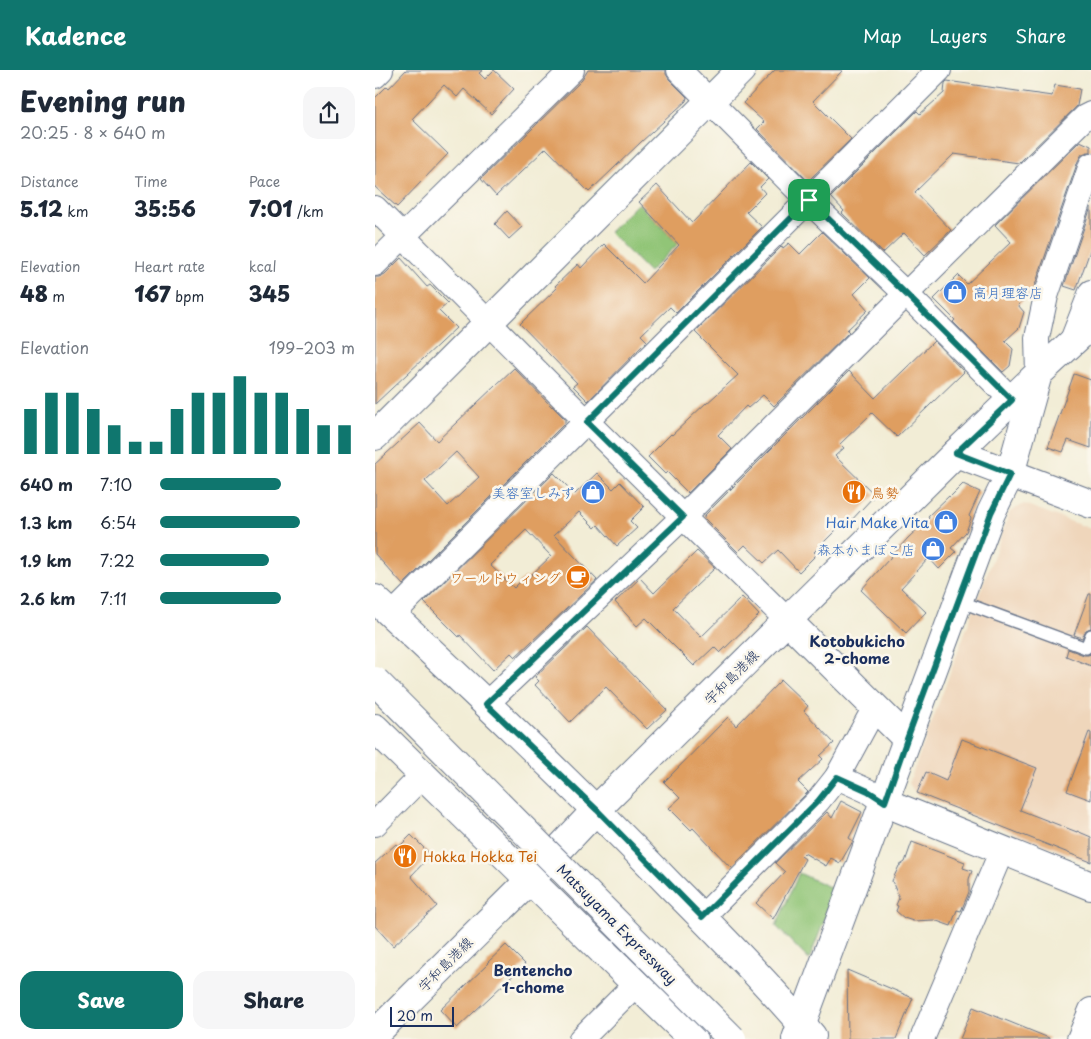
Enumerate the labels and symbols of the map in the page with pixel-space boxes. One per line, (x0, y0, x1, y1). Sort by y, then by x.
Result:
pin (788, 179, 830, 221)
shop icon: 高月理容店 (942, 279, 968, 305)
place label: 高月理容店 (973, 282, 1043, 303)
shop icon: 美容室しみず (580, 479, 606, 505)
restaurant icon: 鳥勢 (841, 479, 867, 505)
place label: 美容室しみず (492, 482, 575, 503)
place label: 鳥勢 (871, 482, 899, 503)
shop icon: Hair Make Vita (933, 509, 959, 535)
place label: Hair Make Vita (826, 512, 929, 533)
shop icon: 森本かまぼこ店 (920, 536, 946, 562)
place label: 森本かまぼこ店 (817, 539, 915, 560)
cafe icon: ワールドウィング (565, 564, 591, 590)
place label: ワールドウィング (450, 567, 561, 588)
district label: Kotobukicho 2-chome (809, 629, 905, 669)
street label: 宇和島港線 (699, 645, 763, 709)
restaurant icon: Hokka Hokka Tei (392, 843, 418, 869)
place label: Hokka Hokka Tei (423, 846, 537, 867)
street label: Matsuyama Expressway (552, 859, 682, 989)
street label: 宇和島港線 (413, 932, 477, 996)
district label: Bentencho 1-chome (494, 958, 573, 998)
scale bar (390, 1004, 454, 1027)

